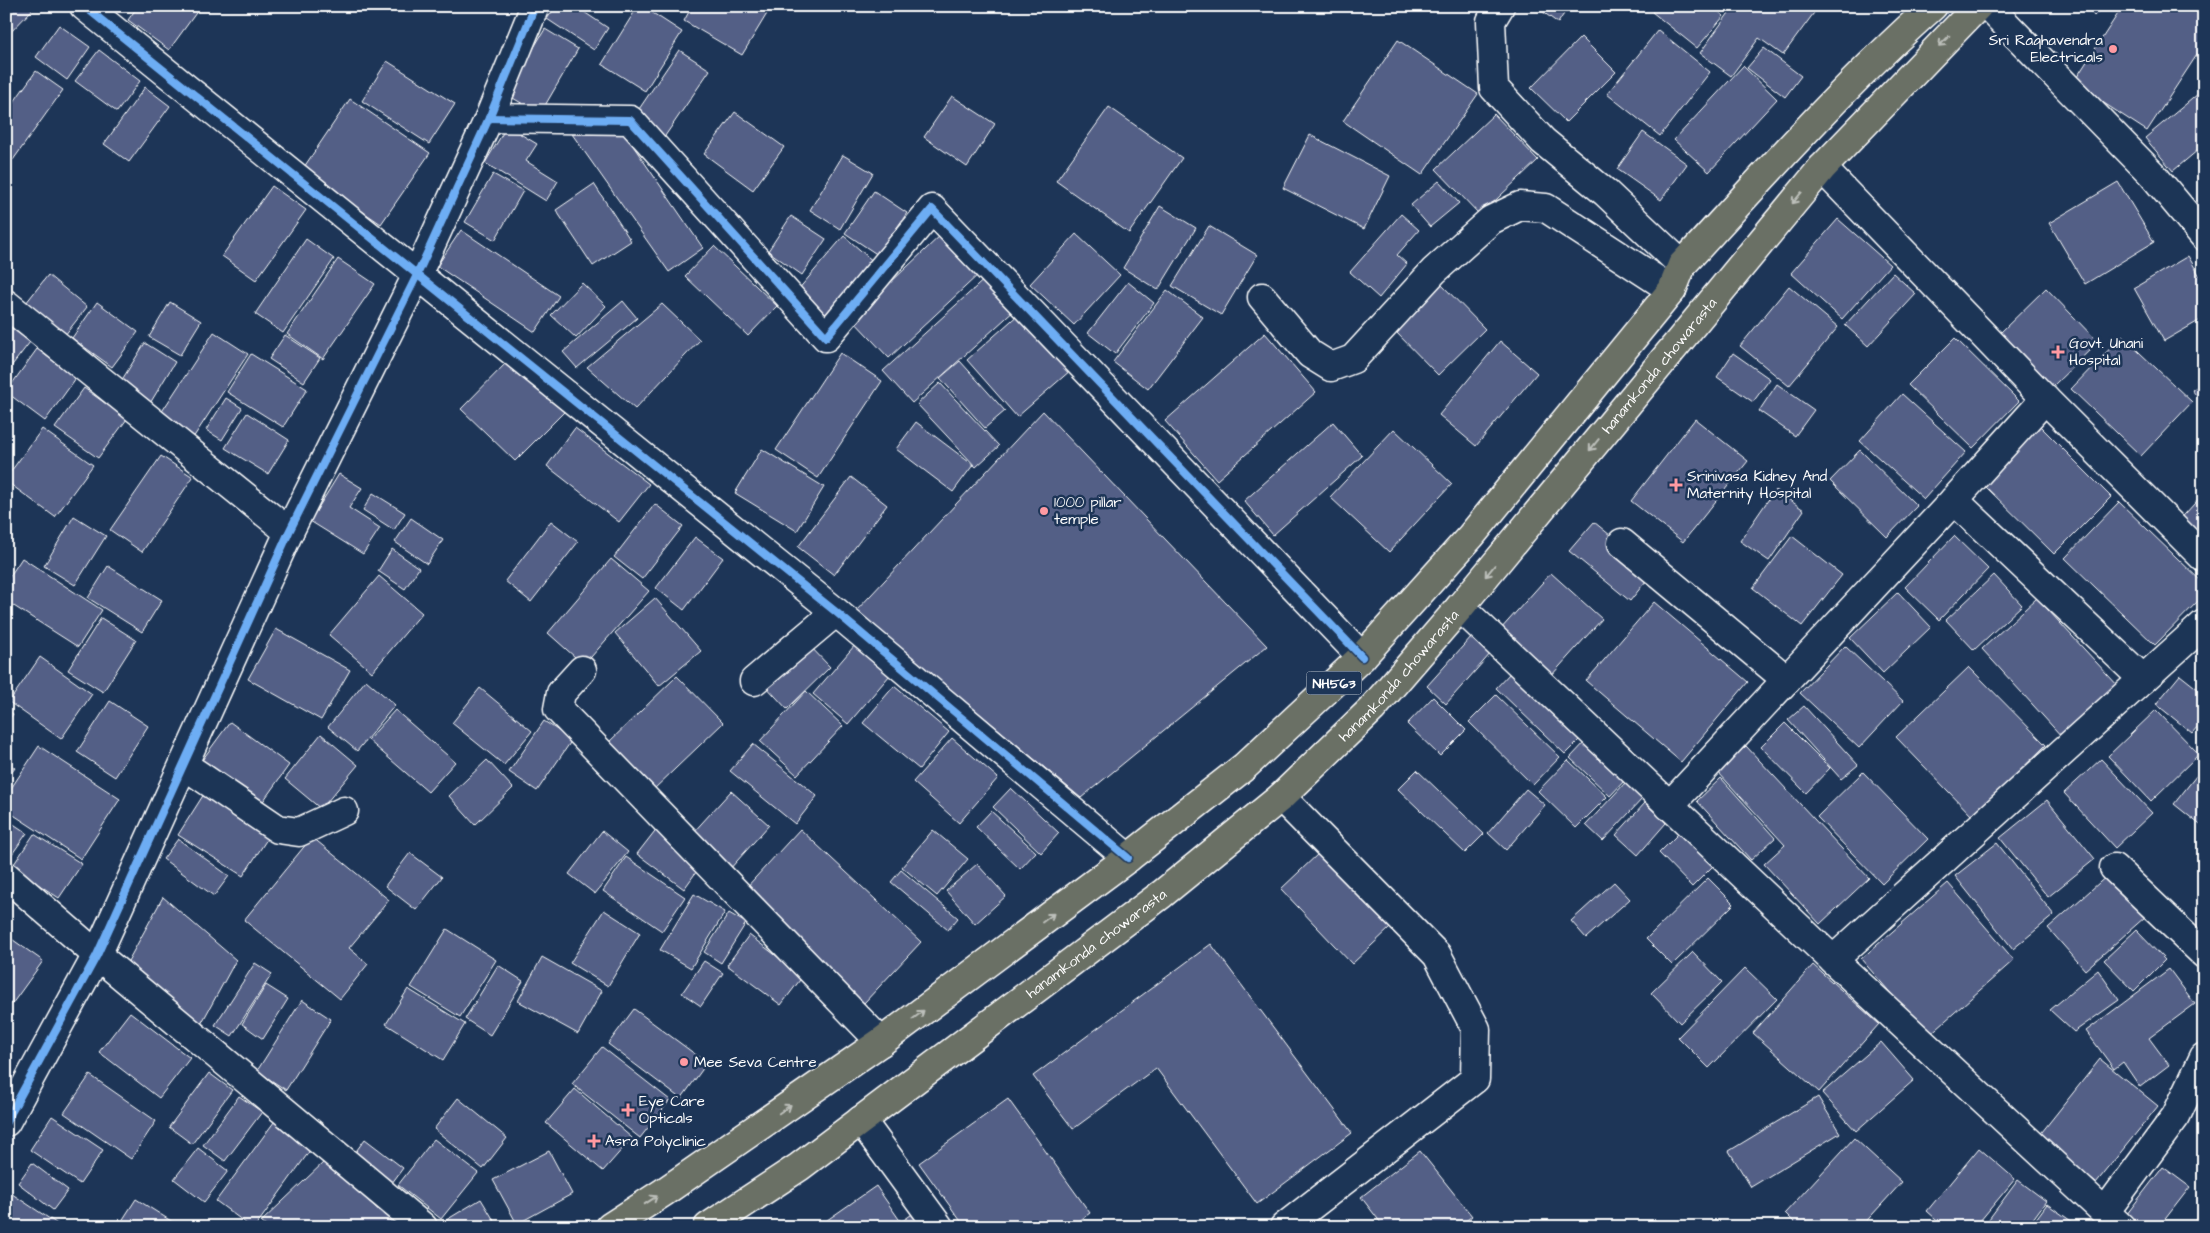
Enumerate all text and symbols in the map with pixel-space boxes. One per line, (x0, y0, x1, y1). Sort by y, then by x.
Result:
place label: Sri Raghavendra Electricals (1989, 30, 2103, 68)
one-way arrow (1938, 35, 1950, 47)
marker: Sri Raghavendra Electricals (2107, 43, 2119, 55)
one-way arrow (1792, 191, 1803, 204)
street label: hanamkonda chowarasta (1597, 293, 1722, 438)
place label: Govt. Unani Hospital (2069, 333, 2144, 371)
marker: Govt. Unani Hospital (2051, 345, 2065, 359)
one-way arrow (1588, 438, 1599, 451)
place label: Srinivasa Kidney And Maternity Hospital (1687, 466, 1828, 505)
marker: Srinivasa Kidney And Maternity Hospital (1669, 478, 1683, 492)
place label: 1000 pillar temple (1054, 492, 1122, 530)
marker: 1000 pillar temple (1038, 505, 1050, 517)
one-way arrow (1485, 564, 1496, 577)
street label: hanamkonda chowarasta (1334, 605, 1464, 747)
road number: NH563 (1306, 671, 1362, 694)
street label: hanamkonda chowarasta (1022, 884, 1171, 1004)
one-way arrow (1041, 912, 1054, 923)
one-way arrow (911, 1010, 925, 1020)
place label: Mee Seva Centre (694, 1052, 817, 1073)
marker: Mee Seva Centre (678, 1056, 690, 1068)
place label: Eye Care Opticals (639, 1091, 705, 1129)
marker: Eye Care Opticals (621, 1103, 635, 1117)
one-way arrow (778, 1104, 792, 1114)
place label: Asra Polyclinic (605, 1131, 707, 1153)
marker: Asra Polyclinic (587, 1134, 601, 1148)
one-way arrow (644, 1195, 658, 1205)

